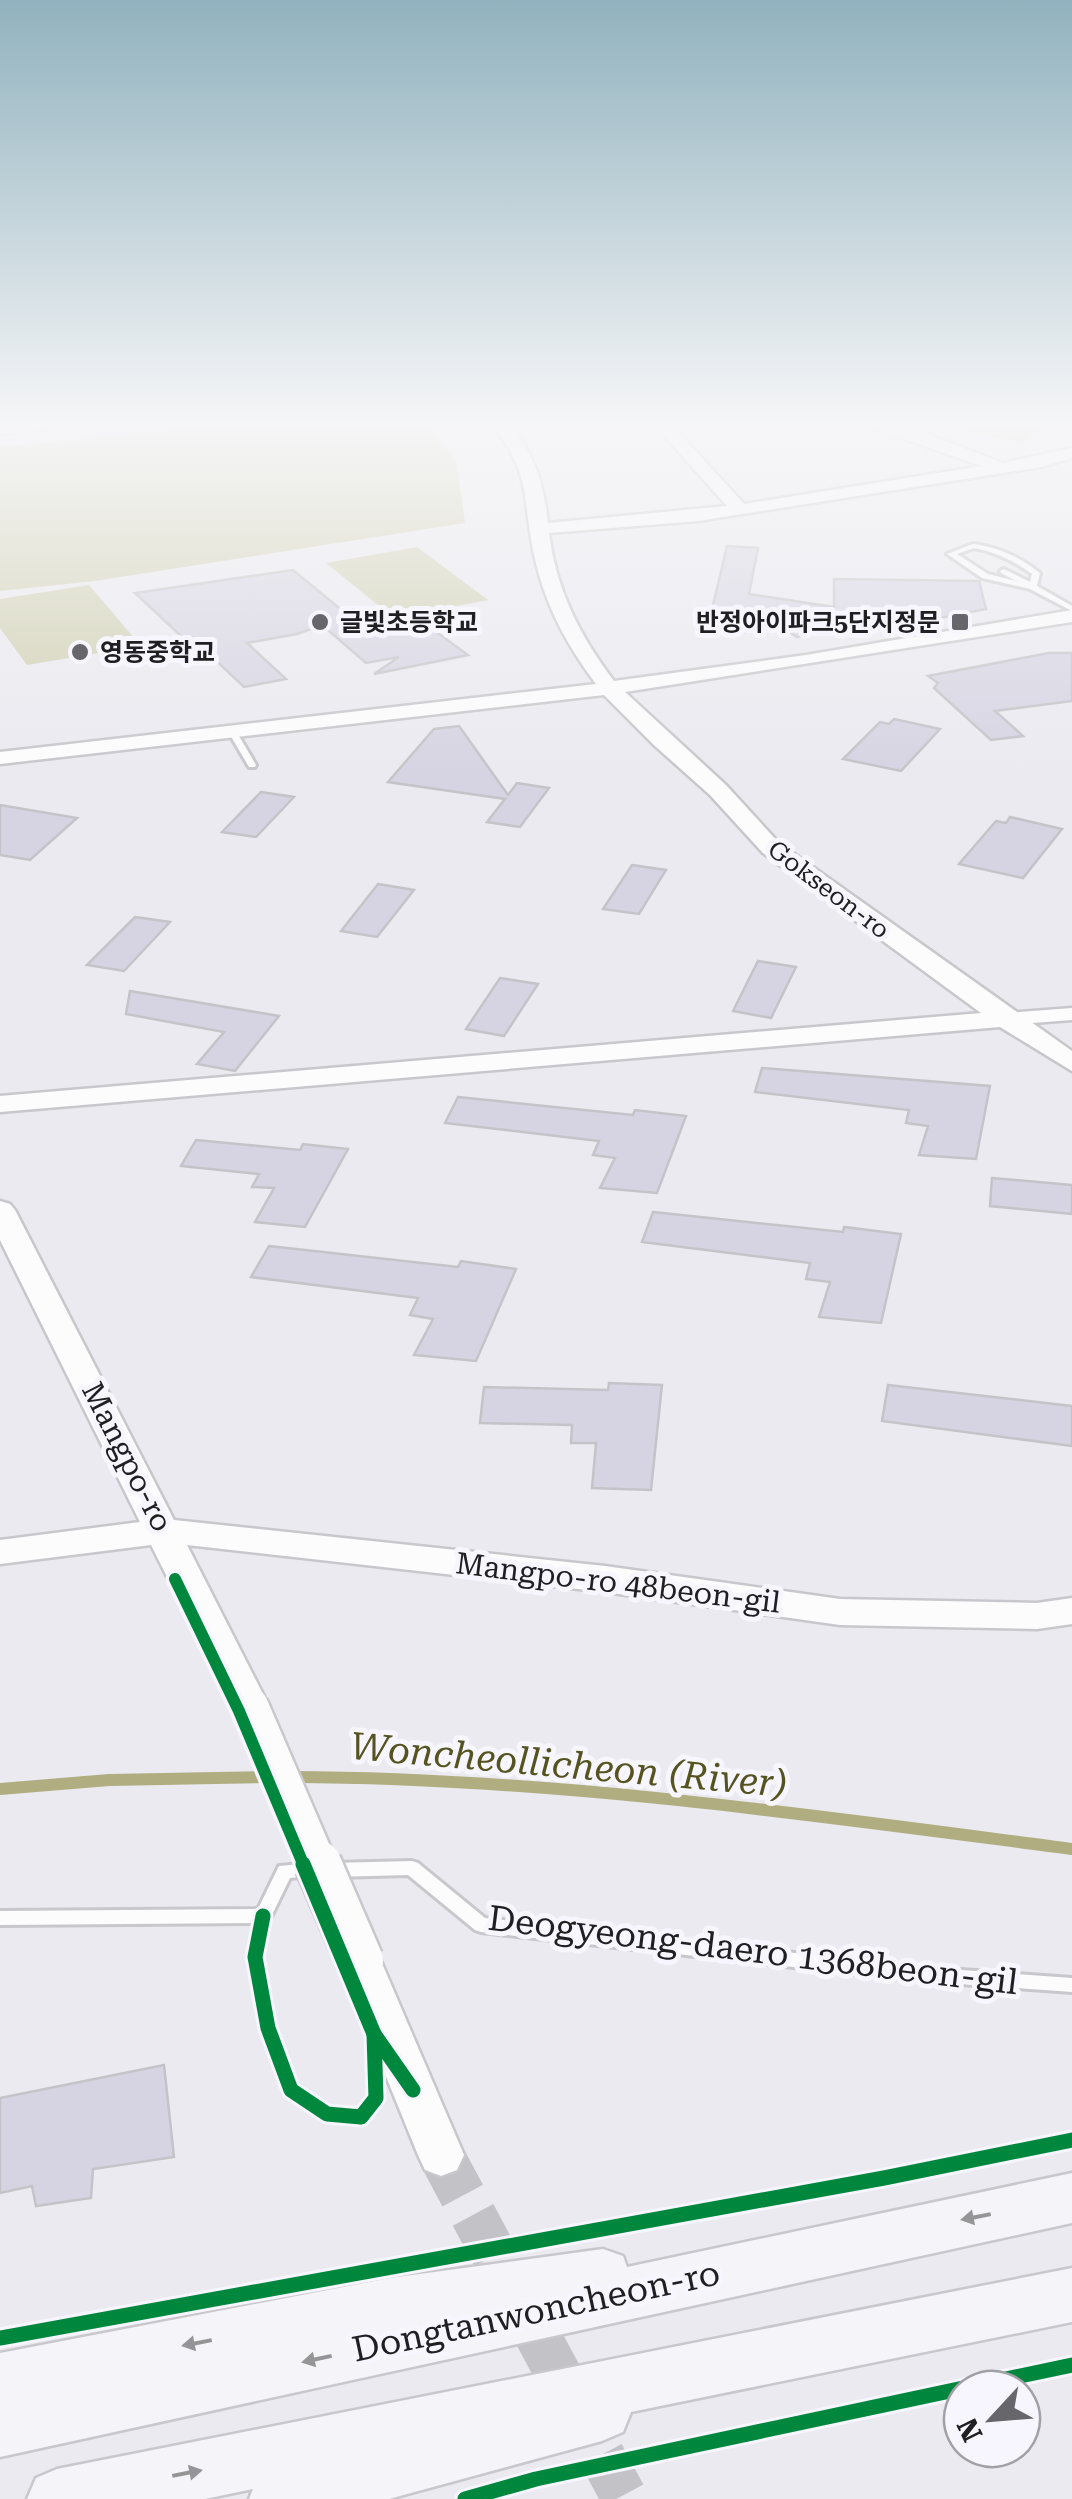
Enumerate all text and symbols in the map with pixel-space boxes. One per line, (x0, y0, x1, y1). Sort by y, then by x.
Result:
place label: 글빛초등학교 (340, 608, 478, 637)
place label: 반정아이파크5단지정문 (696, 608, 940, 637)
marker: 글빛초등학교 (309, 611, 331, 633)
marker: 반정아이파크5단지정문 (949, 611, 971, 633)
place label: 영동중학교 (100, 638, 215, 667)
marker: 영동중학교 (69, 641, 91, 663)
street label: Gokseon-ro (762, 834, 895, 944)
street label: Mangpo-ro (75, 1376, 180, 1537)
street label: Mangpo-ro 48beon-gil (454, 1545, 782, 1620)
water label: Woncheollicheon (River) (349, 1724, 789, 1806)
street label: Deogyeong-daero 1368beon-gil (486, 1898, 1020, 2003)
one-way arrow (961, 2210, 992, 2226)
street label: Dongtanwoncheon-ro (349, 2252, 724, 2370)
one-way arrow (181, 2335, 212, 2351)
one-way arrow (301, 2352, 332, 2367)
north arrow (942, 2369, 1042, 2469)
text: N (950, 2413, 990, 2447)
one-way arrow (172, 2464, 203, 2480)

